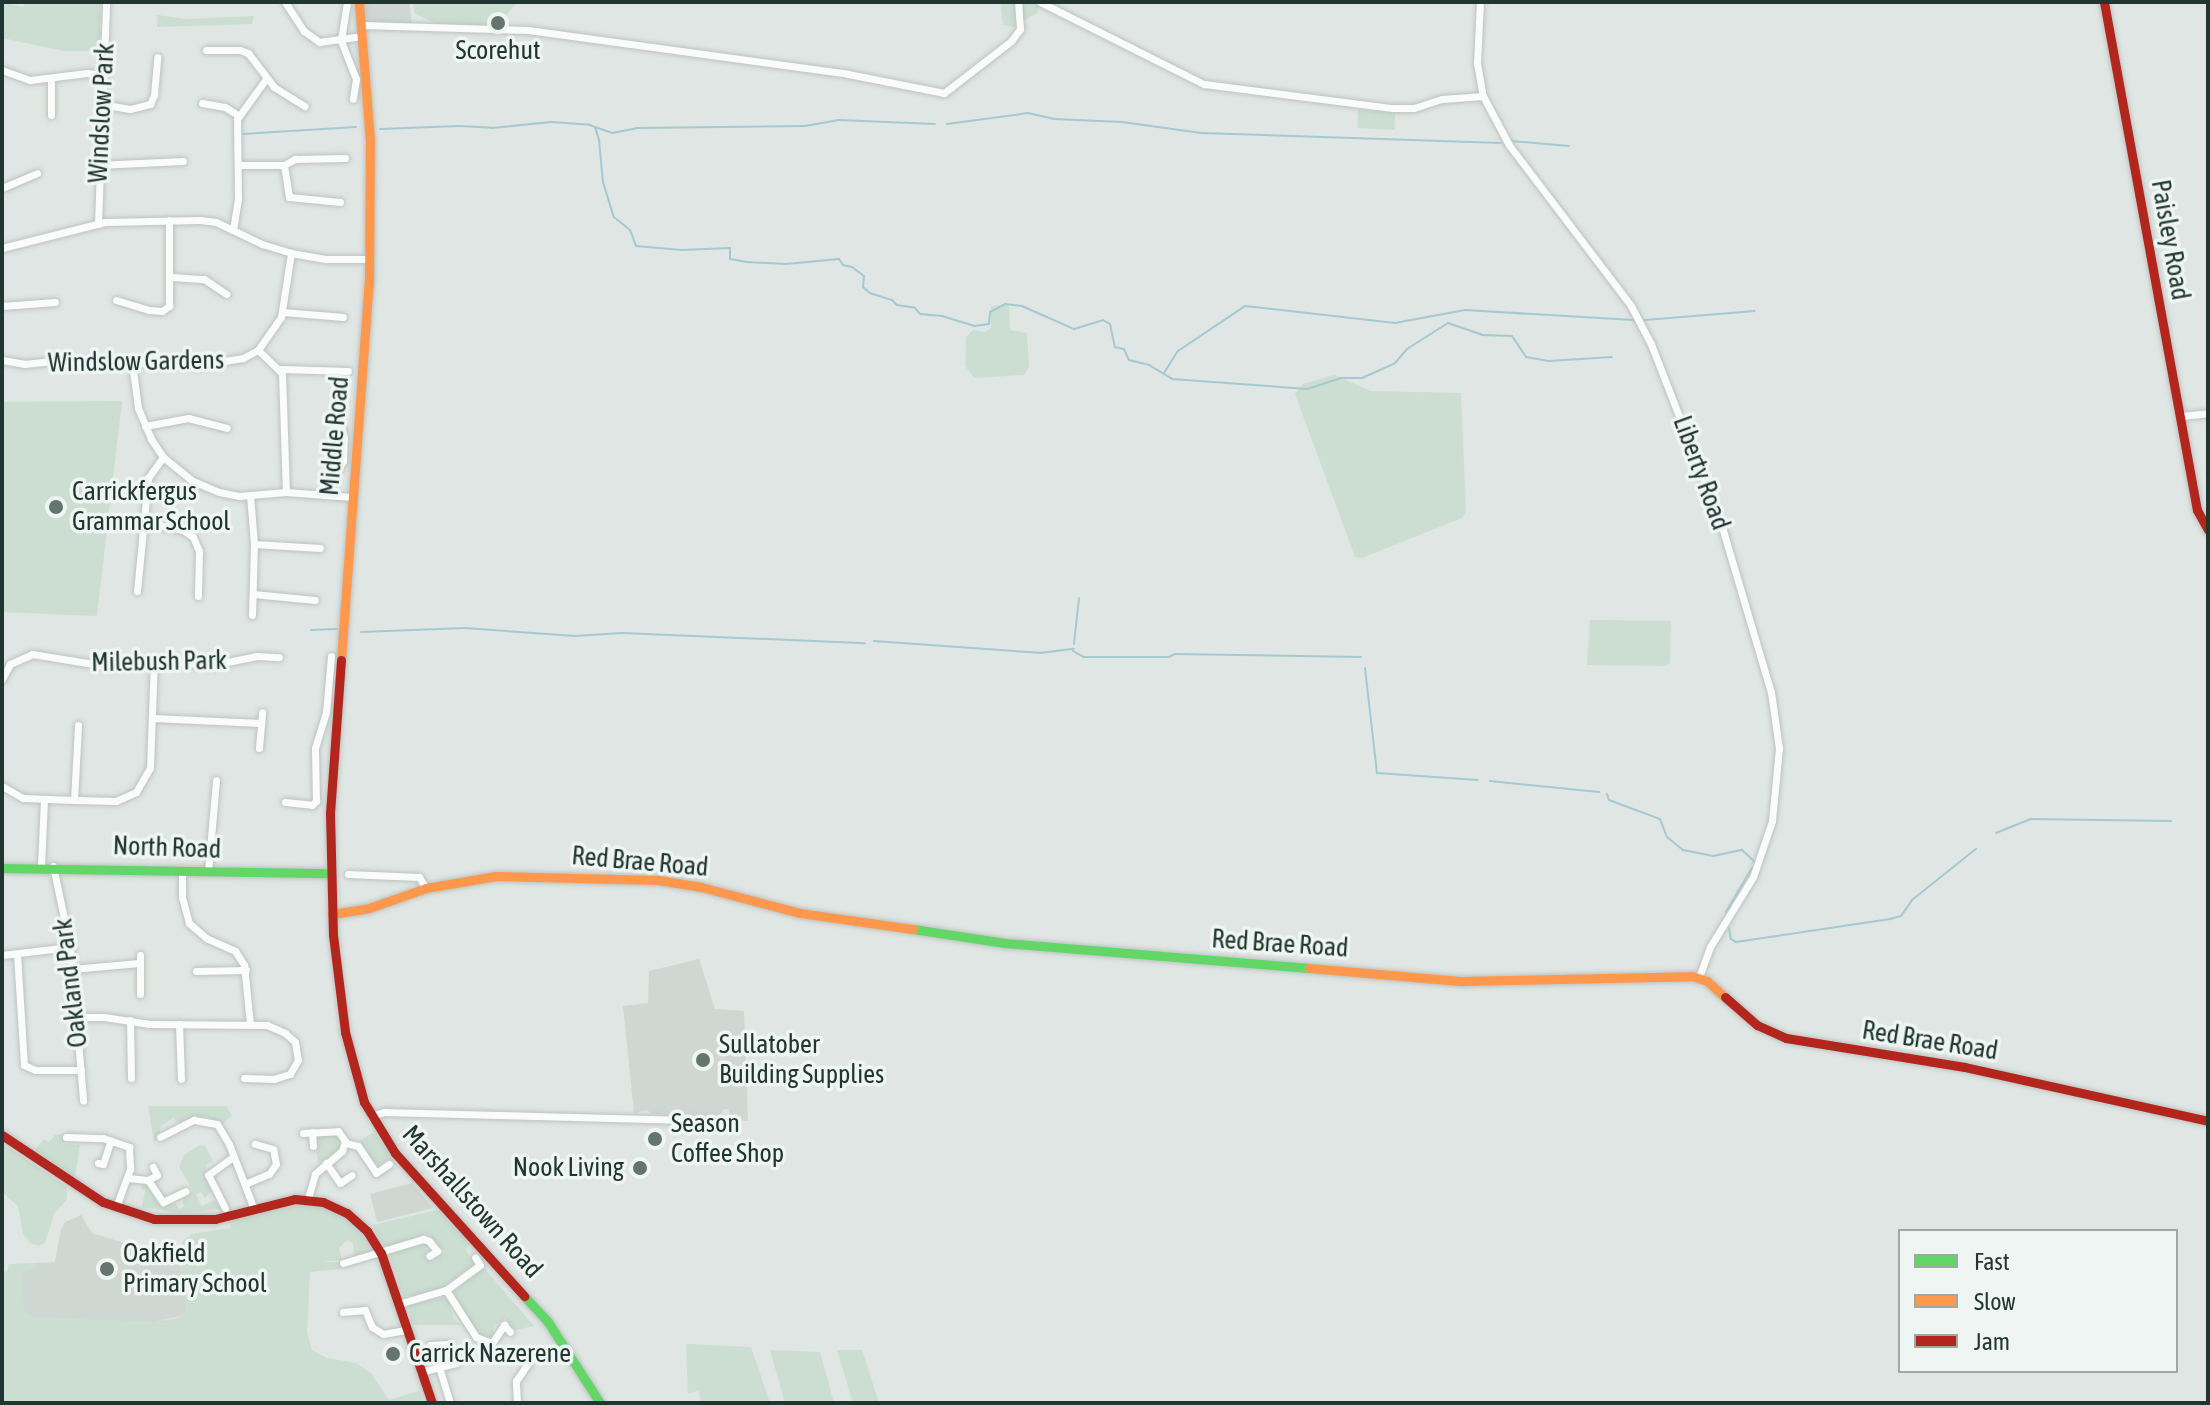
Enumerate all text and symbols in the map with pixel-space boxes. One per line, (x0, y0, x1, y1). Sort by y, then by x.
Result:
marker: Scorehut (489, 14, 507, 32)
place label: Scorehut (456, 35, 540, 67)
street label: Windslow Park (83, 42, 121, 184)
street label: Paisley Road (2144, 177, 2196, 303)
street label: Windslow Gardens (48, 345, 224, 379)
street label: Middle Road (314, 375, 356, 497)
street label: Liberty Road (1666, 412, 1736, 534)
place label: Carrickfergus Grammar School (72, 476, 230, 538)
marker: Carrickfergus Grammar School (47, 498, 65, 516)
street label: Milebush Park (91, 645, 227, 679)
street label: North Road (112, 831, 222, 865)
street label: Red Brae Road (570, 840, 710, 884)
street label: Oakland Park (48, 917, 94, 1049)
street label: Red Brae Road (1211, 924, 1349, 964)
street label: Red Brae Road (1860, 1015, 2000, 1067)
place label: Sullatober Building Supplies (719, 1029, 884, 1090)
marker: Sullatober Building Supplies (694, 1051, 712, 1069)
place label: Season Coffee Shop (671, 1108, 784, 1170)
street label: Marshallstown Road (395, 1119, 549, 1285)
marker: Season Coffee Shop (646, 1130, 664, 1148)
place label: Nook Living (513, 1152, 624, 1184)
marker: Nook Living (631, 1159, 649, 1177)
legend (1898, 1229, 2178, 1373)
place label: Oakfield Primary School (123, 1238, 267, 1300)
text: Fast (1974, 1248, 2010, 1275)
marker: Oakfield Primary School (98, 1260, 116, 1278)
text: Slow (1974, 1288, 2016, 1315)
text: Jam (1974, 1328, 2010, 1355)
place label: Carrick Nazerene (409, 1338, 571, 1370)
marker: Carrick Nazerene (384, 1345, 402, 1363)

